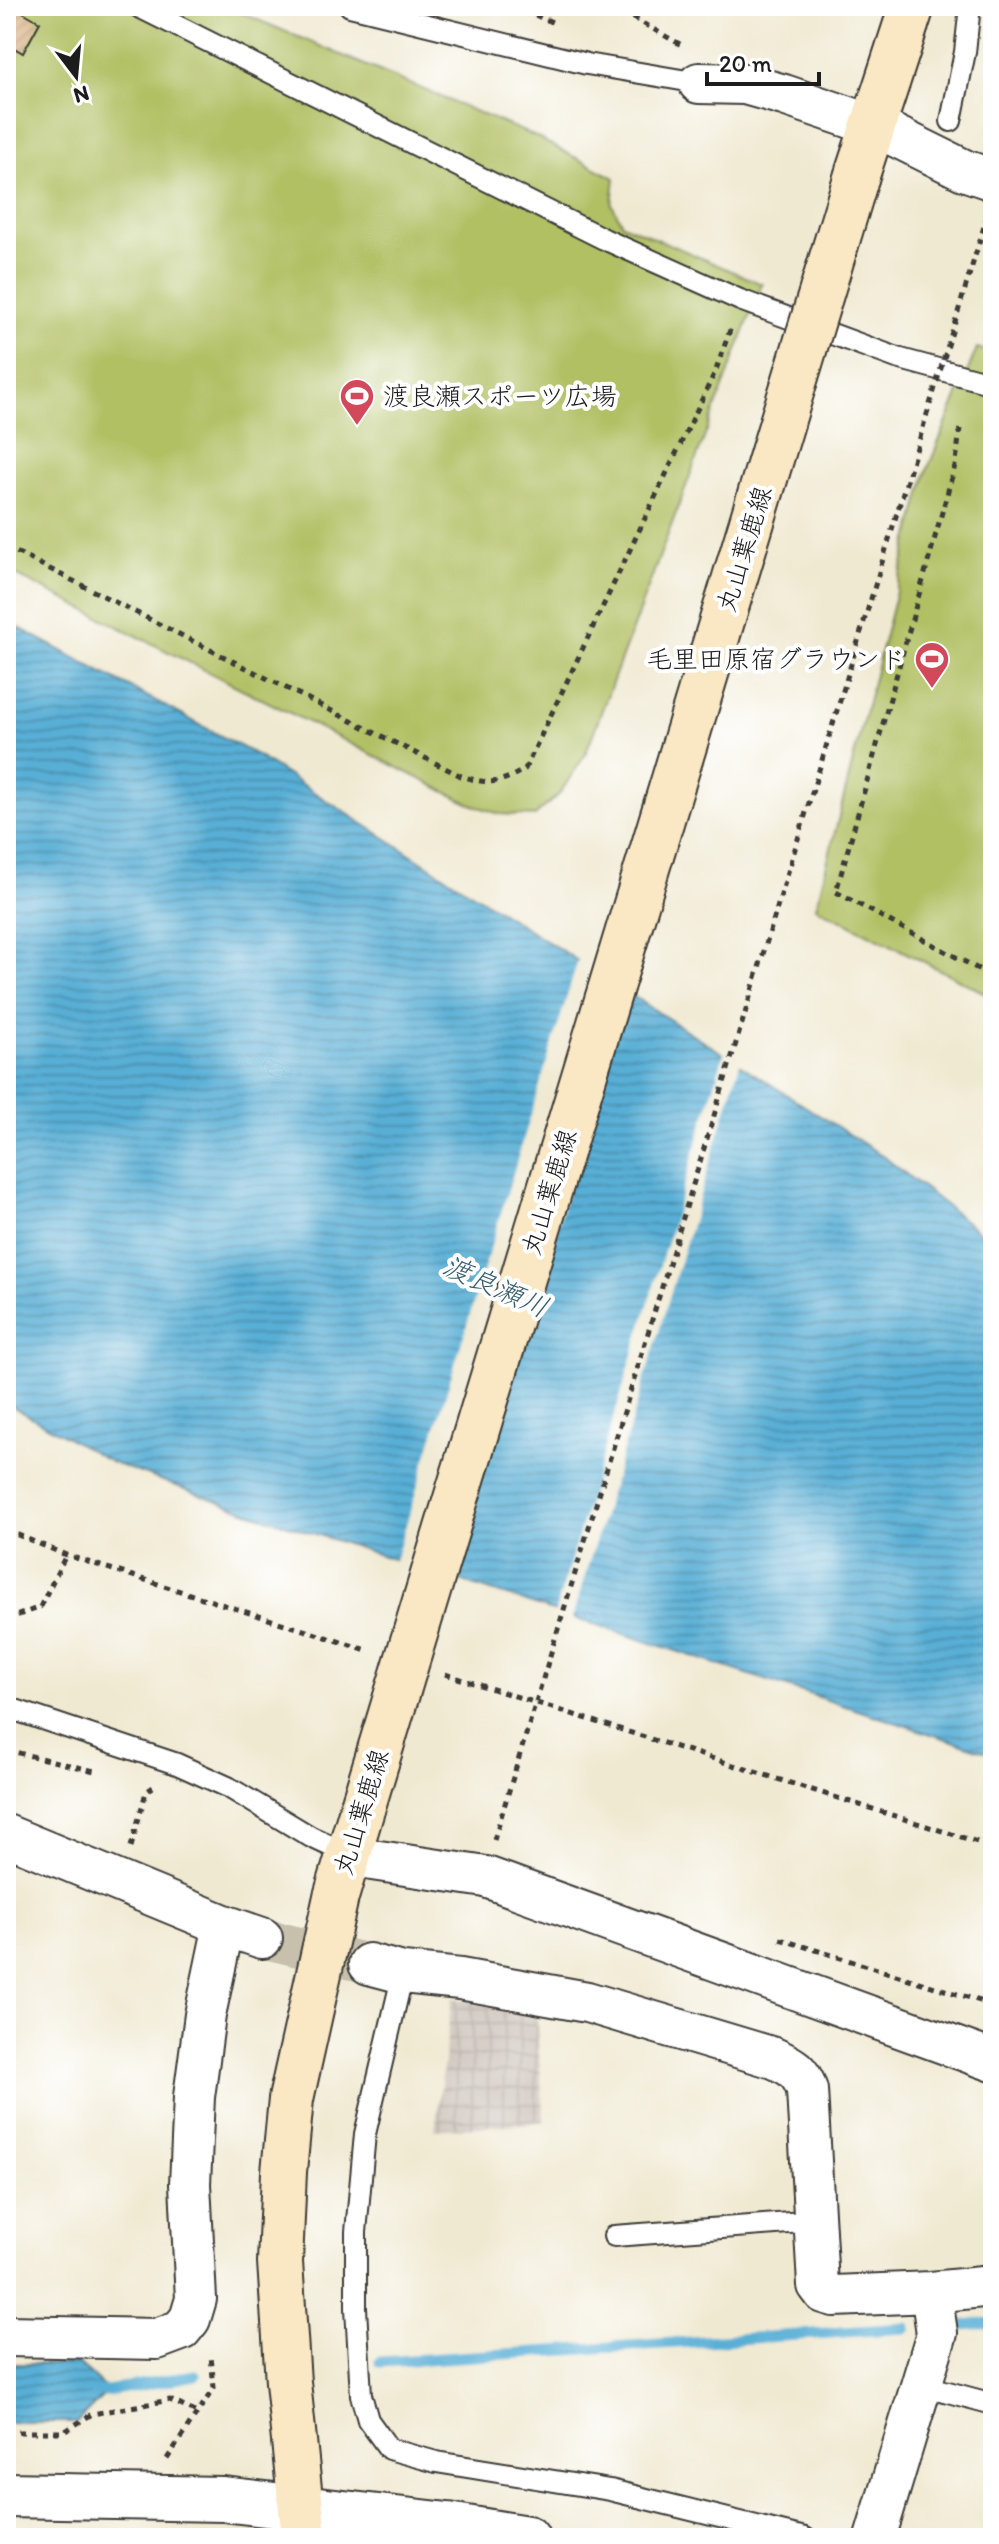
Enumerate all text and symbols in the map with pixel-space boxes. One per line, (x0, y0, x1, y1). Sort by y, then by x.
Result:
north arrow (36, 36, 116, 116)
scale bar (707, 36, 819, 86)
text: 20 m (719, 49, 772, 78)
text: N (71, 80, 92, 110)
sports icon: 渡良瀬スポーツ広場 (338, 377, 376, 427)
place label: 渡良瀬スポーツ広場 (383, 380, 616, 412)
street label: 丸山葉鹿線 (710, 482, 778, 616)
sports icon: 毛里田原宿グラウンド (913, 640, 951, 690)
place label: 毛里田原宿グラウンド (646, 643, 906, 675)
street label: 丸山葉鹿線 (515, 1125, 583, 1259)
water label: 渡良瀬川 (438, 1248, 554, 1324)
street label: 丸山葉鹿線 (327, 1745, 395, 1879)

